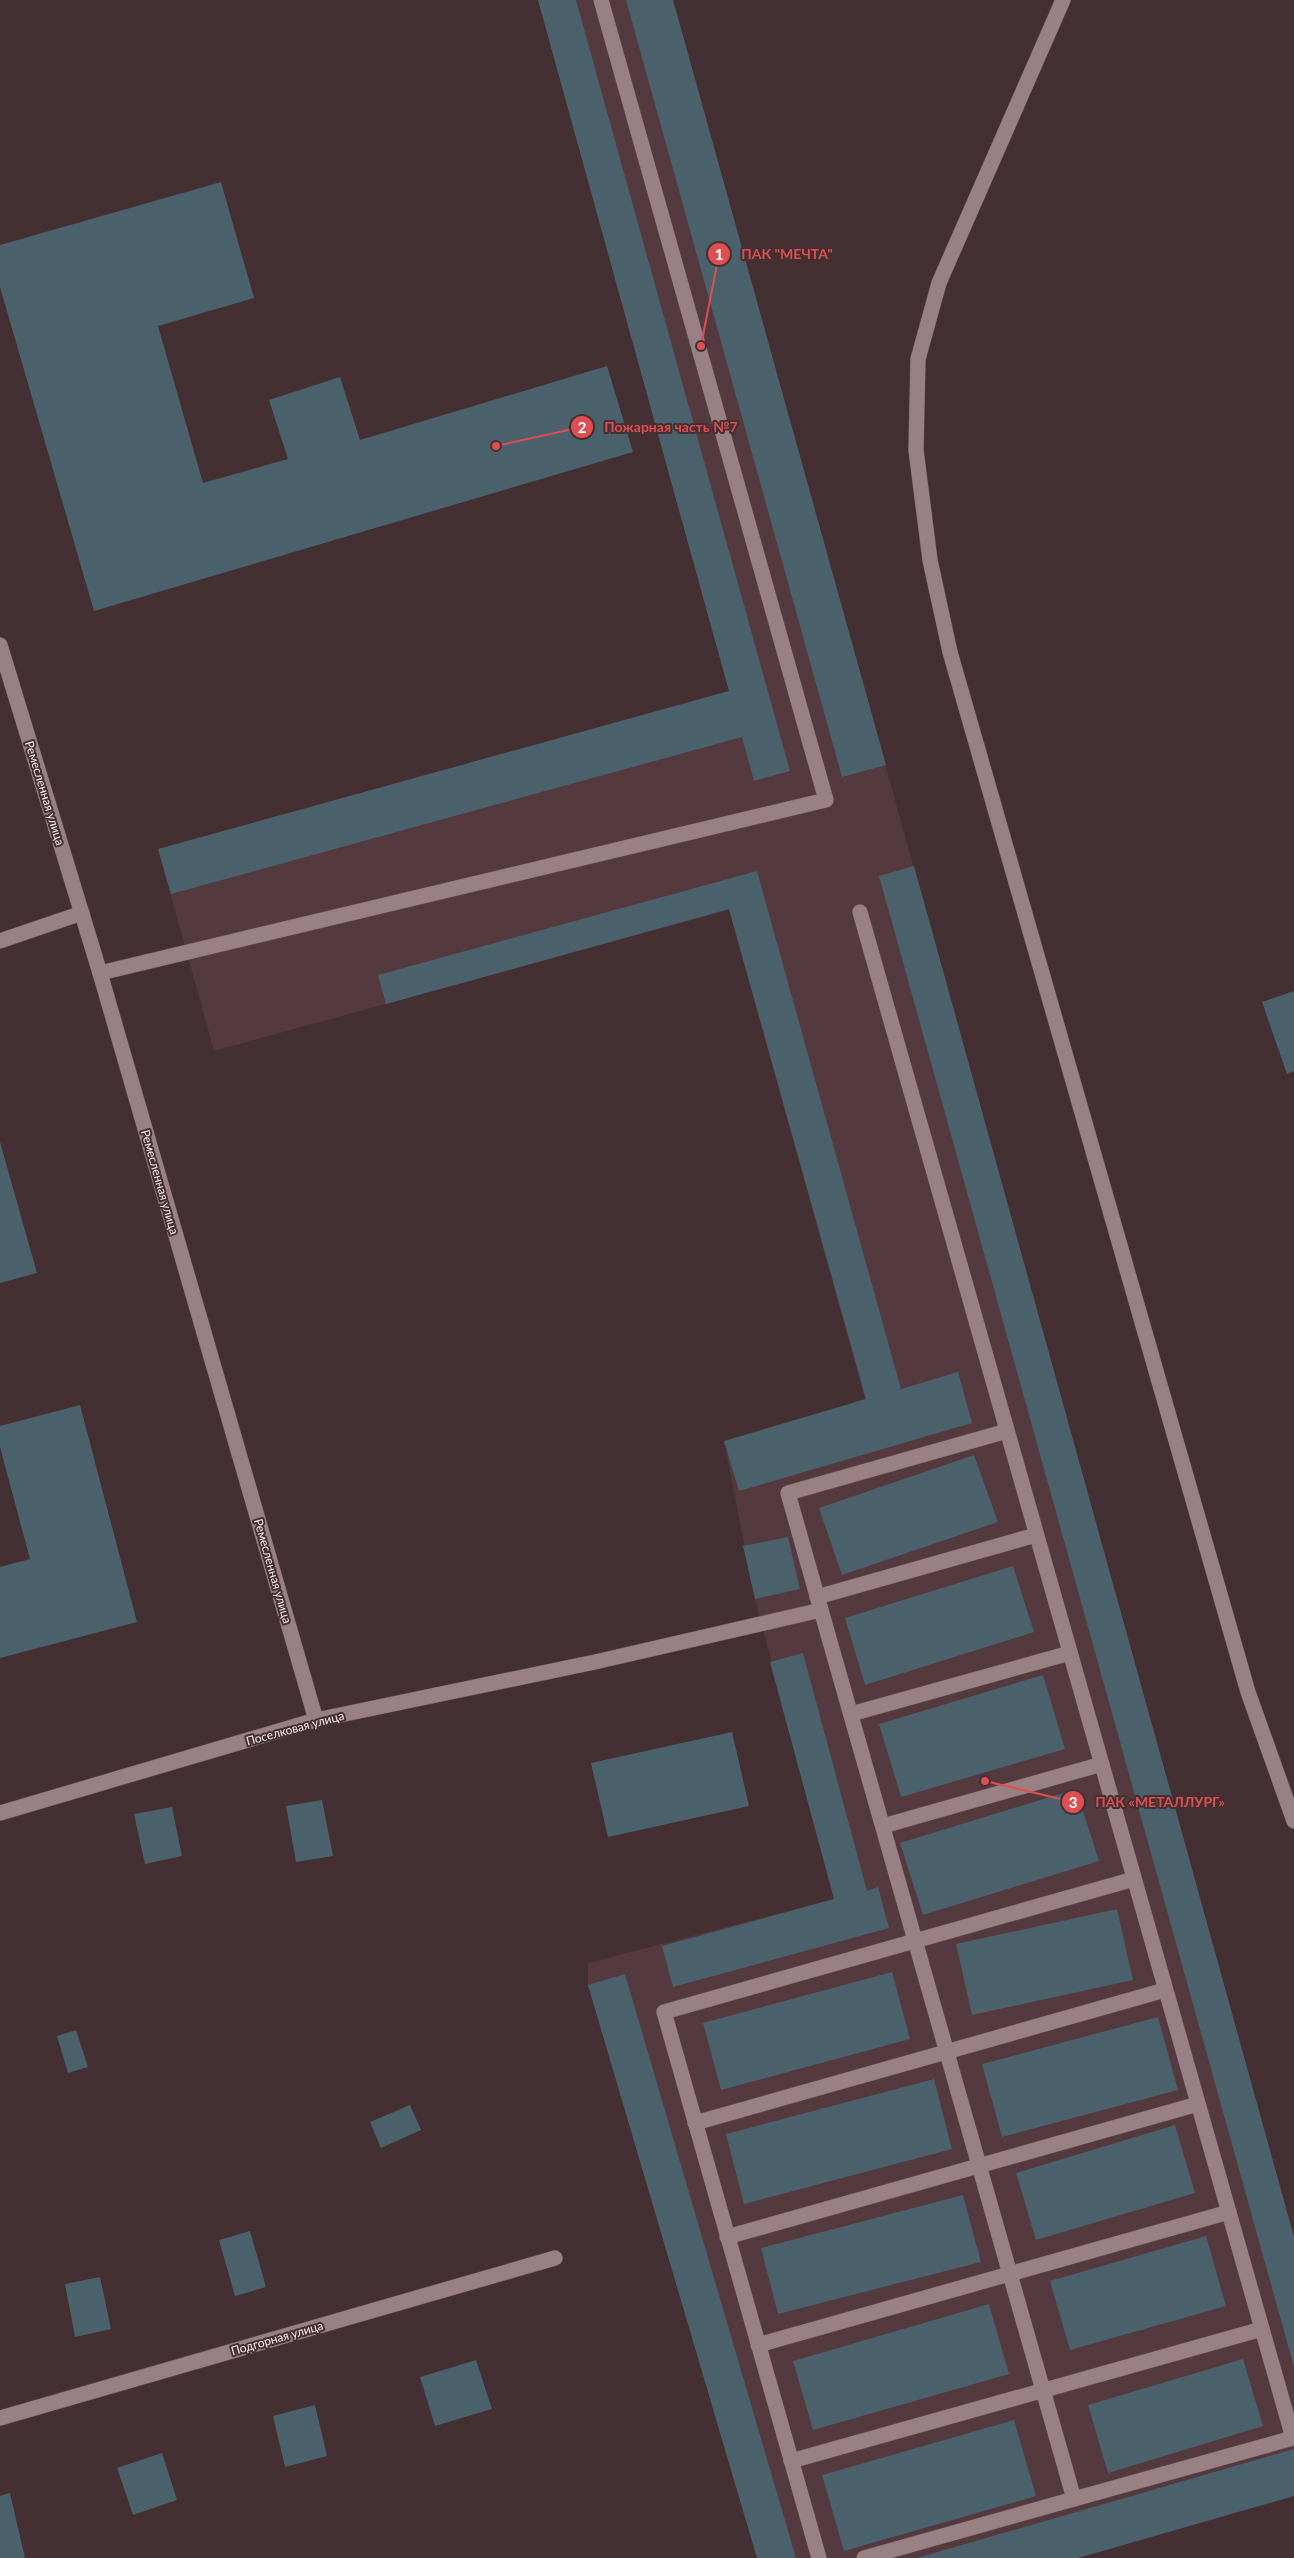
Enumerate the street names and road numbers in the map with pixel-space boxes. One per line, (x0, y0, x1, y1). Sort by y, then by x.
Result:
street label: Ремесленная улица (22, 739, 68, 847)
street label: Ремесленная улица (138, 1128, 182, 1236)
street label: Ремесленная улица (251, 1517, 295, 1625)
street label: Поселковая улица (244, 1708, 346, 1748)
street label: Подгорная улица (229, 2318, 325, 2358)

